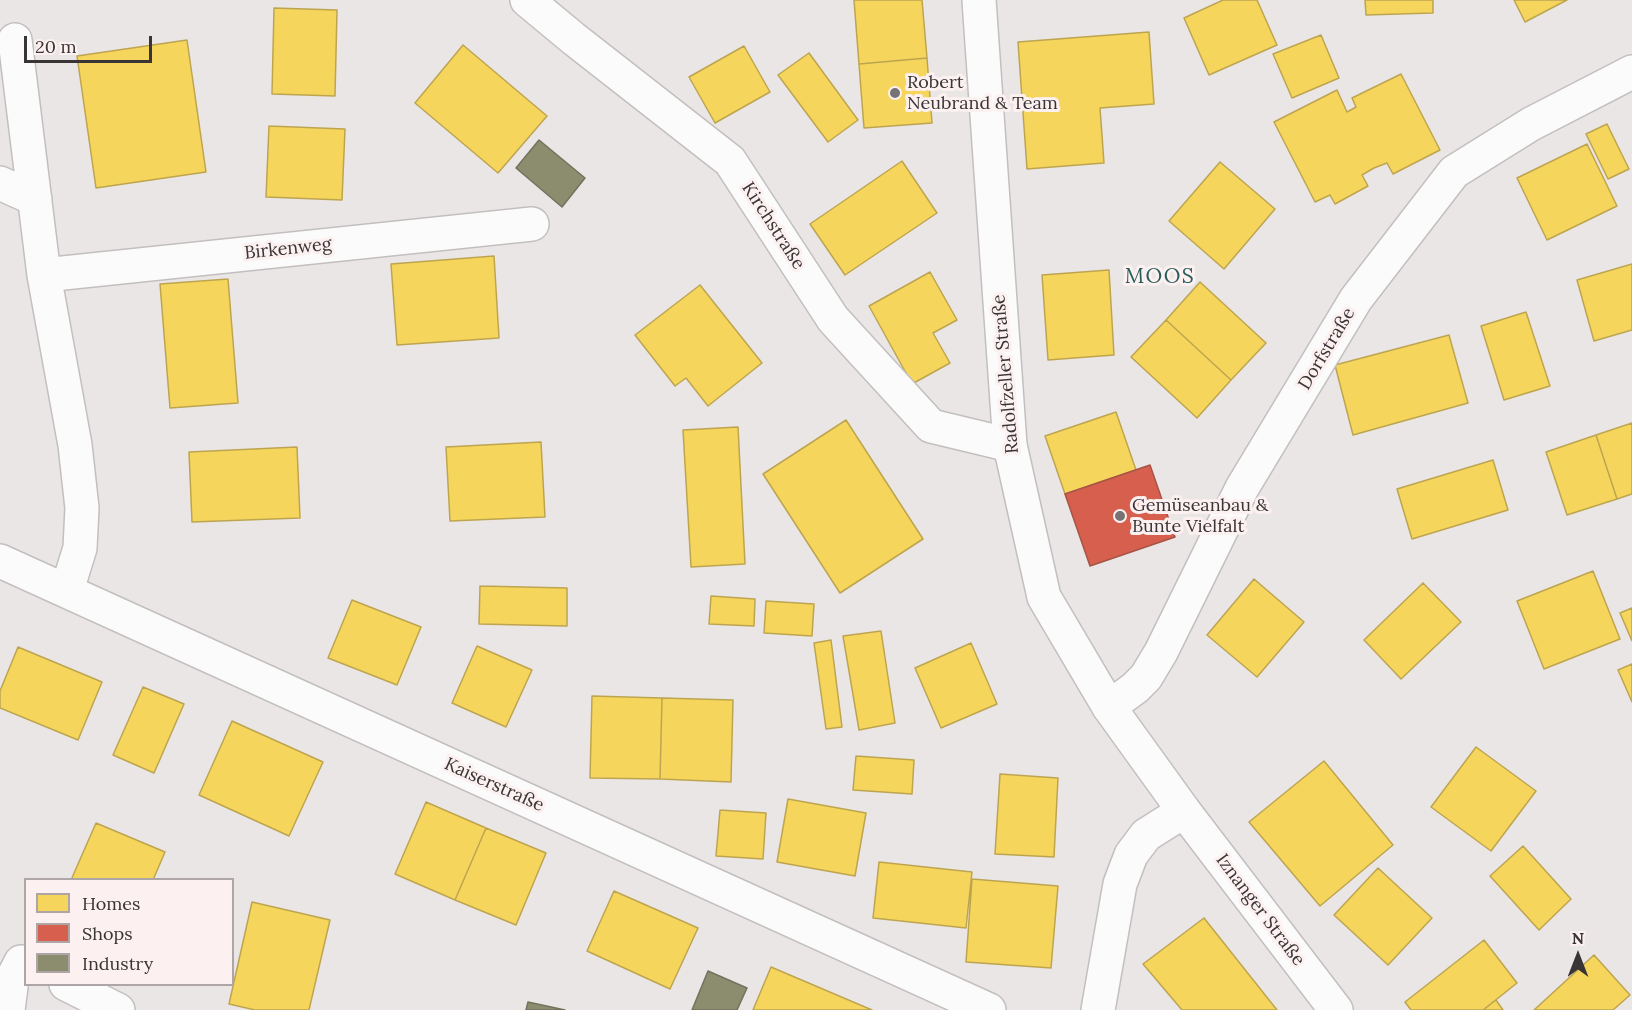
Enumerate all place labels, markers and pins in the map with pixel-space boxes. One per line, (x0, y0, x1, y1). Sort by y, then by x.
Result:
place label: Robert Neubrand & Team (907, 72, 1058, 115)
marker: Robert Neubrand & Team (888, 86, 902, 100)
place label: Gemüseanbau & Bunte Vielfalt (1132, 495, 1268, 538)
marker: Gemüseanbau & Bunte Vielfalt (1113, 509, 1127, 523)

